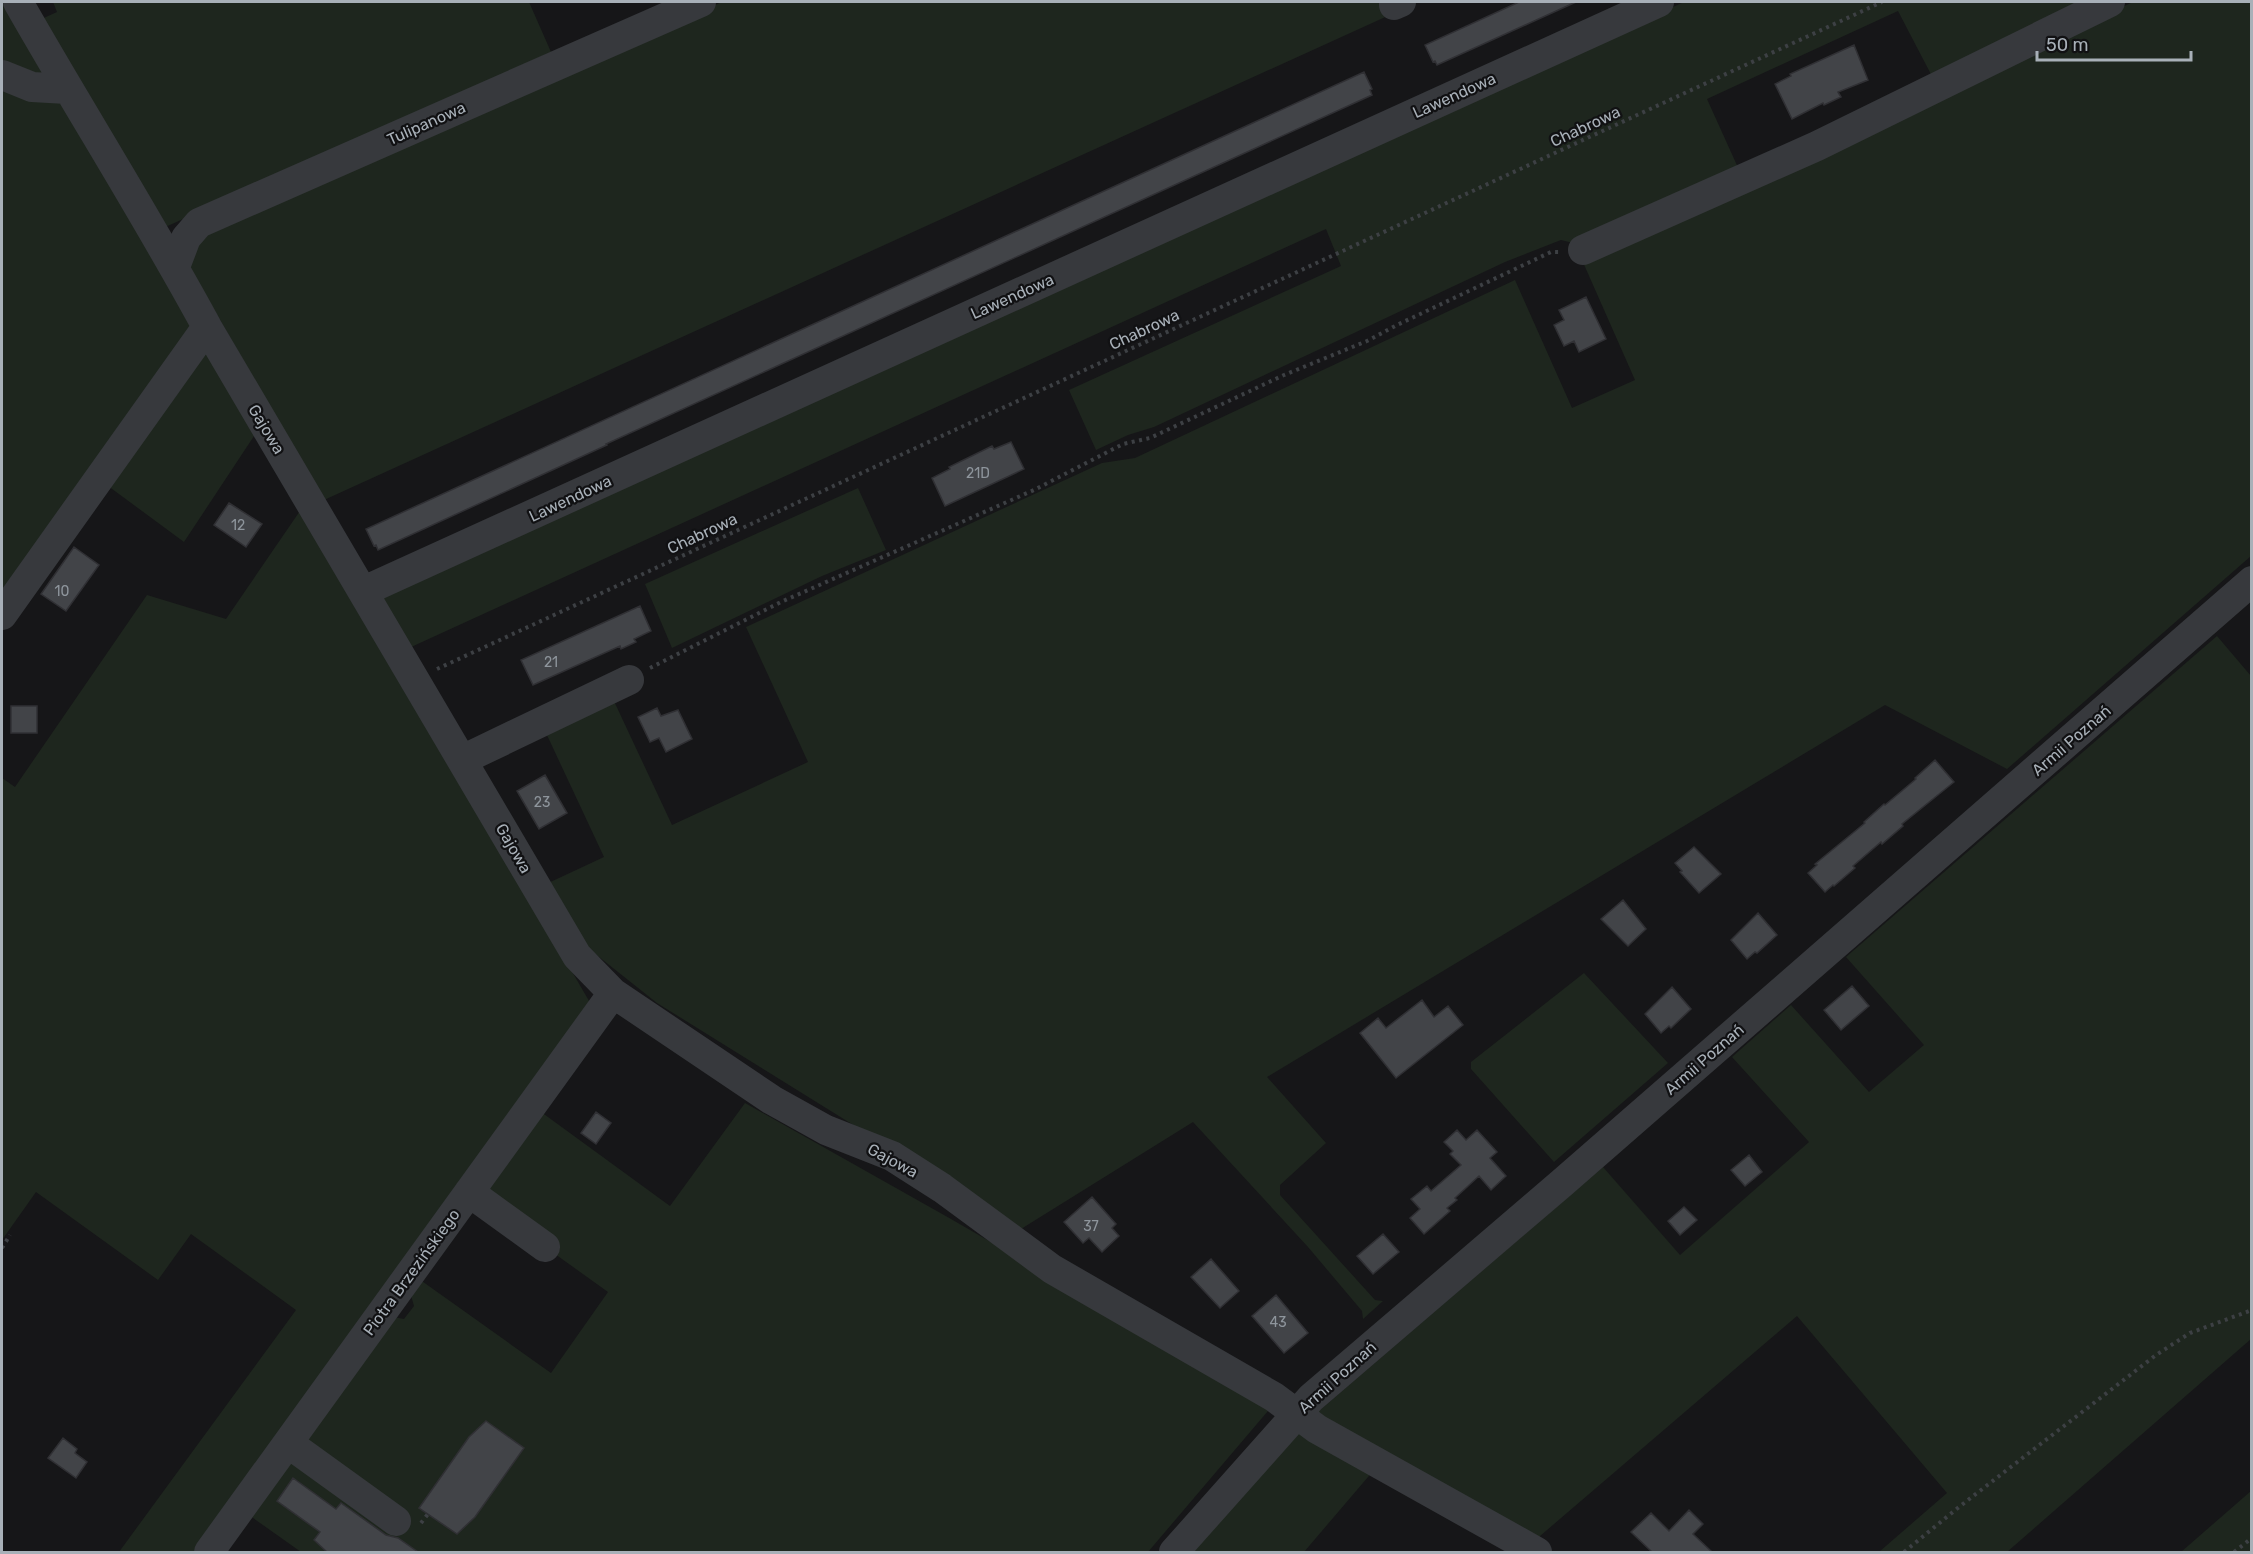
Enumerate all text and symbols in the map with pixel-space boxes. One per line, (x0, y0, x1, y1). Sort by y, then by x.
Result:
scale bar (2037, 24, 2192, 62)
text: 50 m (2046, 34, 2089, 56)
street label: Lawendowa (1410, 69, 1499, 122)
street label: Tulipanowa (384, 98, 468, 149)
street label: Chabrowa (1547, 102, 1623, 151)
street label: Lawendowa (968, 270, 1057, 323)
street label: Chabrowa (1106, 305, 1182, 354)
street label: Gajowa (244, 401, 289, 457)
house number: 21D (966, 465, 990, 482)
street label: Lawendowa (526, 471, 615, 526)
street label: Chabrowa (664, 509, 740, 558)
house number: 12 (231, 517, 245, 534)
house number: 10 (55, 583, 70, 600)
house number: 21 (544, 654, 558, 671)
street label: Armii Poznań (2028, 701, 2115, 780)
house number: 23 (534, 794, 550, 811)
street label: Gajowa (492, 820, 535, 877)
street label: Armii Poznań (1661, 1020, 1748, 1099)
street label: Gajowa (864, 1139, 921, 1182)
street label: Piotra Brzezińskiego (359, 1205, 464, 1339)
house number: 37 (1083, 1218, 1099, 1235)
house number: 43 (1269, 1314, 1287, 1331)
street label: Armii Poznań (1294, 1337, 1380, 1417)

